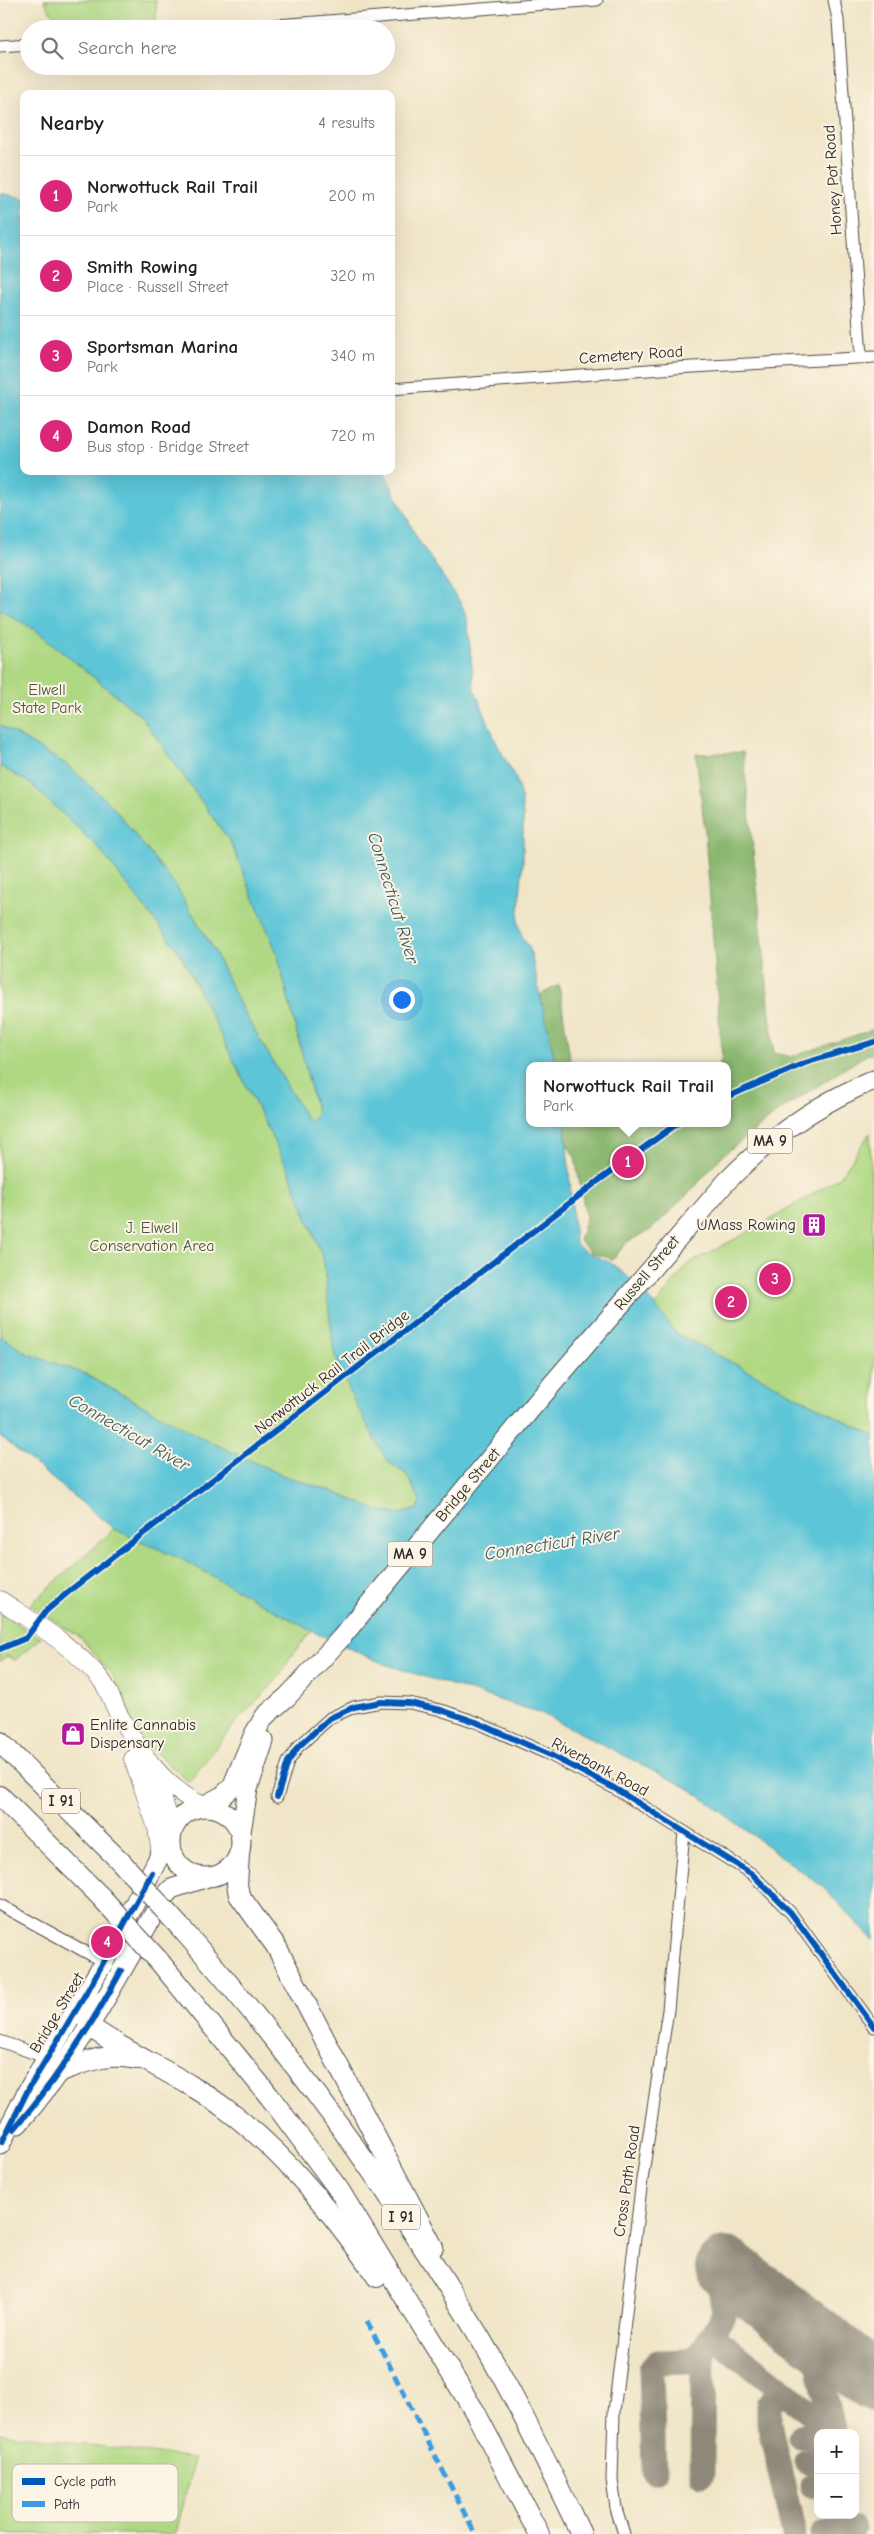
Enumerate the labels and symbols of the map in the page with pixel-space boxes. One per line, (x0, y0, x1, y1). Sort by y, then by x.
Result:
street label: Honey Pot Road (820, 124, 846, 236)
street label: Cemetery Road (578, 342, 684, 368)
park label: Elwell State Park (12, 681, 82, 717)
water label: Connecticut River (363, 830, 423, 967)
your location (389, 987, 415, 1013)
road number: MA 9 (748, 1128, 792, 1154)
pin: 1 (612, 1143, 644, 1181)
building icon: UMass Rowing (801, 1212, 827, 1238)
place label: UMass Rowing (696, 1216, 796, 1234)
park label: J. Elwell Conservation Area (89, 1219, 215, 1255)
street label: Russell Street (611, 1232, 684, 1314)
pin: 3 (759, 1260, 791, 1298)
pin: 2 (715, 1283, 747, 1321)
street label: Norwottuck Rail Trail Bridge (251, 1306, 413, 1438)
water label: Connecticut River (65, 1390, 194, 1477)
street label: Bridge Street (432, 1444, 504, 1525)
water label: Connecticut River (483, 1523, 622, 1565)
road number: MA 9 (388, 1542, 432, 1566)
place label: Enlite Cannabis Dispensary (90, 1716, 196, 1752)
shop icon: Enlite Cannabis Dispensary (60, 1721, 86, 1747)
street label: Riverbank Road (548, 1734, 652, 1800)
road number: I 91 (42, 1788, 80, 1814)
pin: 4 (91, 1923, 123, 1961)
street label: Bridge Street (26, 1969, 88, 2056)
street label: Cross Path Road (610, 2124, 644, 2238)
road number: I 91 (382, 2204, 420, 2230)
legend (12, 2464, 178, 2522)
text: Cycle path (54, 2473, 116, 2490)
text: Path (54, 2496, 80, 2513)

